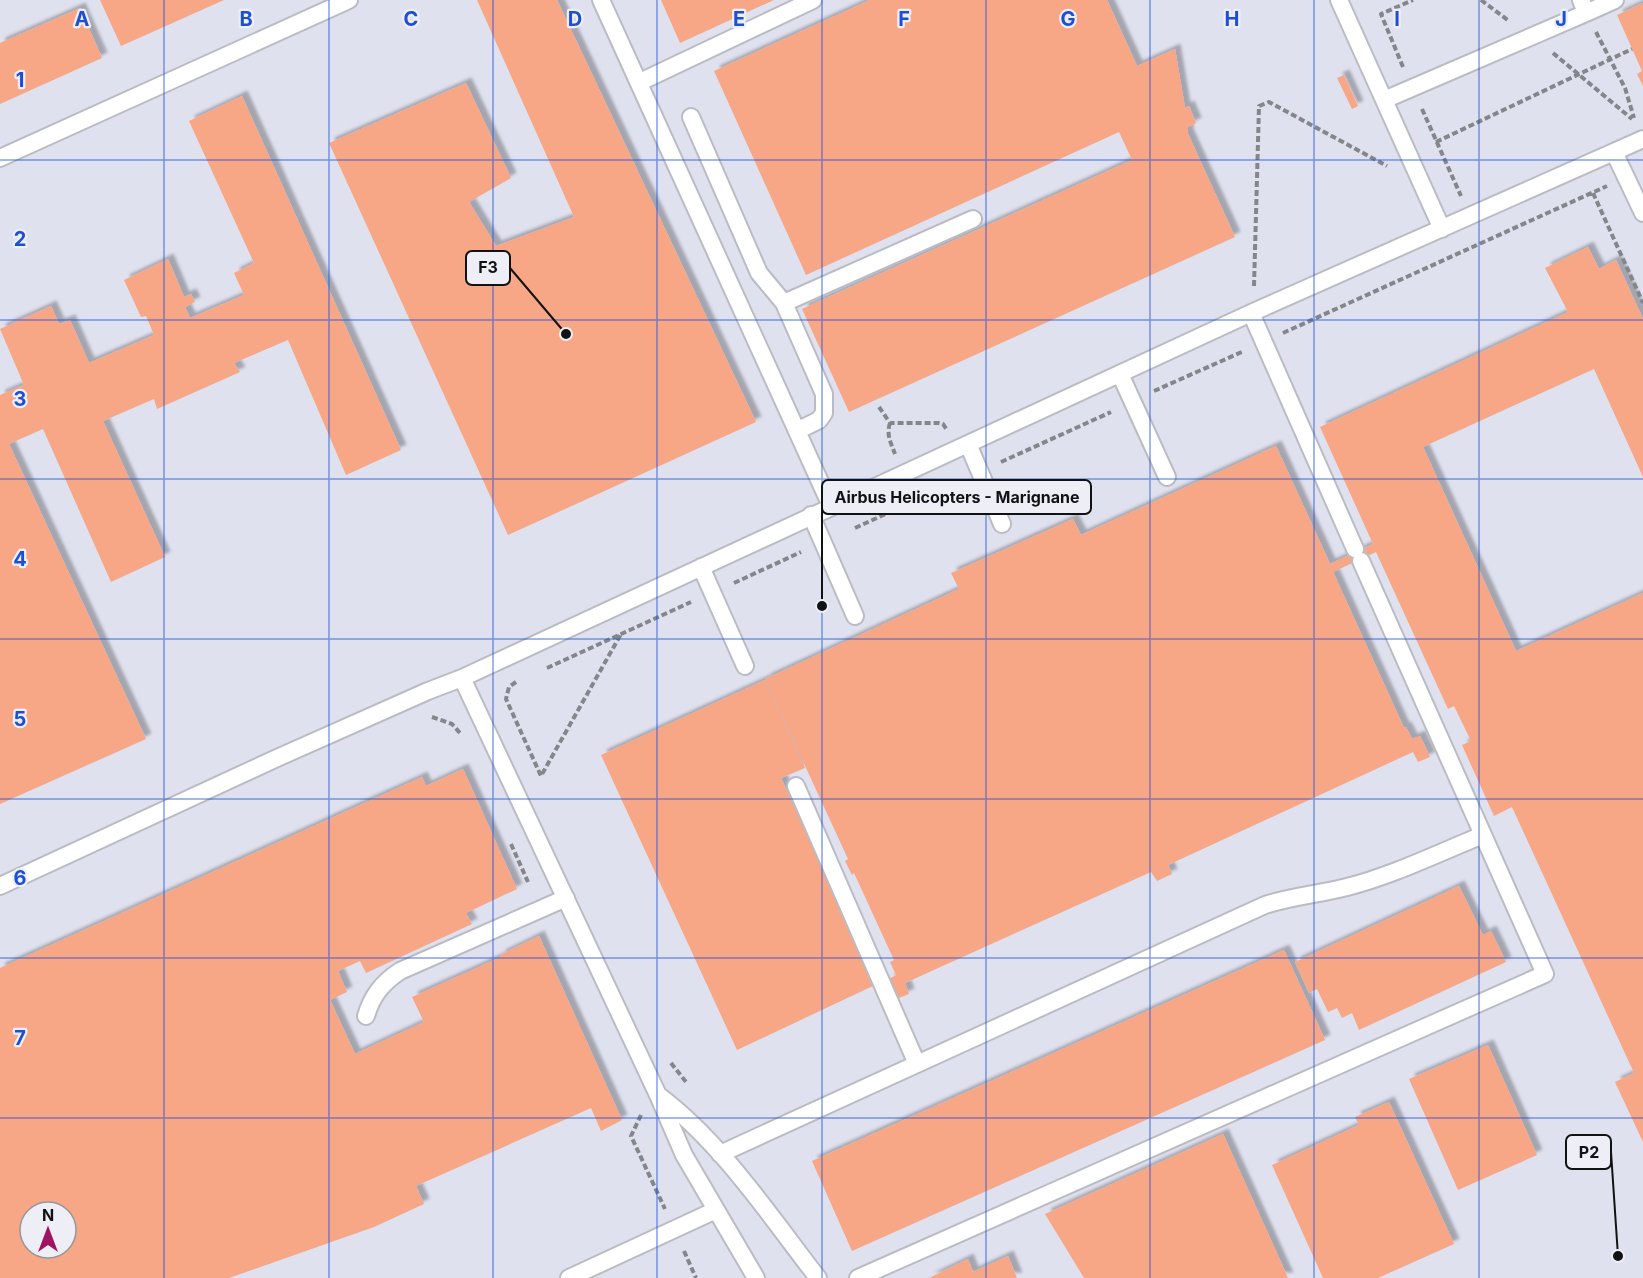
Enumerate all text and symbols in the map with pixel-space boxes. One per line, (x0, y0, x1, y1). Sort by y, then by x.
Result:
text: A (75, 7, 90, 31)
text: B (239, 7, 253, 31)
text: C (404, 7, 418, 31)
text: D (568, 7, 582, 31)
text: E (733, 7, 745, 31)
text: F (898, 7, 910, 31)
text: G (1060, 7, 1076, 31)
text: H (1225, 7, 1239, 31)
text: I (1394, 7, 1400, 31)
text: J (1555, 7, 1567, 31)
text: 1 (16, 68, 24, 92)
text: 2 (14, 227, 26, 251)
callout: F3 (466, 251, 510, 285)
text: F3 (478, 257, 498, 277)
text: 3 (14, 387, 26, 411)
callout: Airbus Helicopters - Marignane (822, 480, 1091, 514)
text: Airbus Helicopters - Marignane (834, 487, 1080, 507)
text: 4 (13, 547, 27, 571)
text: 5 (14, 707, 26, 731)
text: 6 (14, 866, 27, 890)
text: 7 (14, 1026, 26, 1050)
callout: P2 (1566, 1135, 1611, 1169)
text: P2 (1579, 1142, 1599, 1162)
north arrow (18, 1200, 78, 1260)
text: N (42, 1205, 54, 1225)

